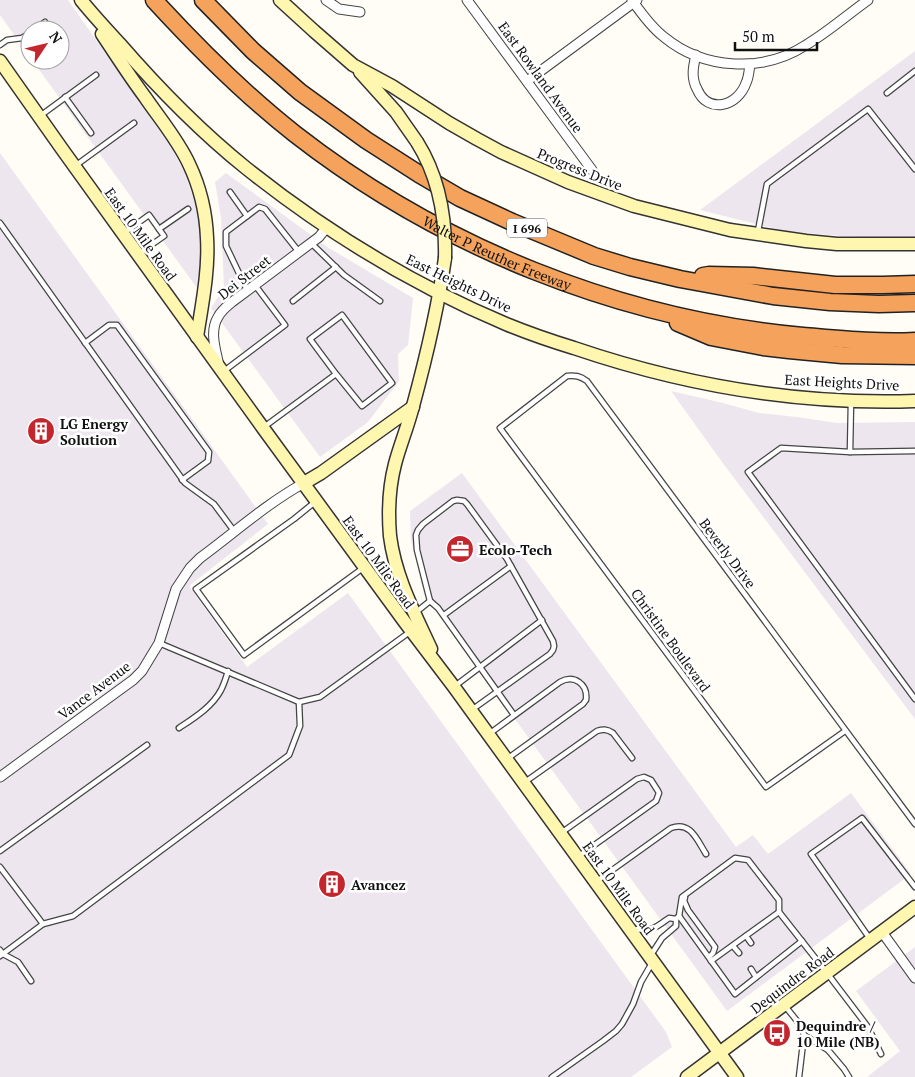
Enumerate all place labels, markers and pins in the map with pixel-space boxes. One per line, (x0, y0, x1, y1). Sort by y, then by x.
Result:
place label: LG Energy Solution (60, 414, 129, 449)
building icon: LG Energy Solution (26, 416, 56, 446)
office icon: Ecolo-Tech (445, 534, 475, 564)
place label: Ecolo-Tech (479, 540, 552, 559)
building icon: Avancez (317, 869, 347, 899)
place label: Avancez (351, 875, 406, 894)
place label: Dequindre / 10 Mile (NB) (796, 1016, 879, 1051)
bus stop icon: Dequindre / 10 Mile (NB) (762, 1018, 792, 1048)

